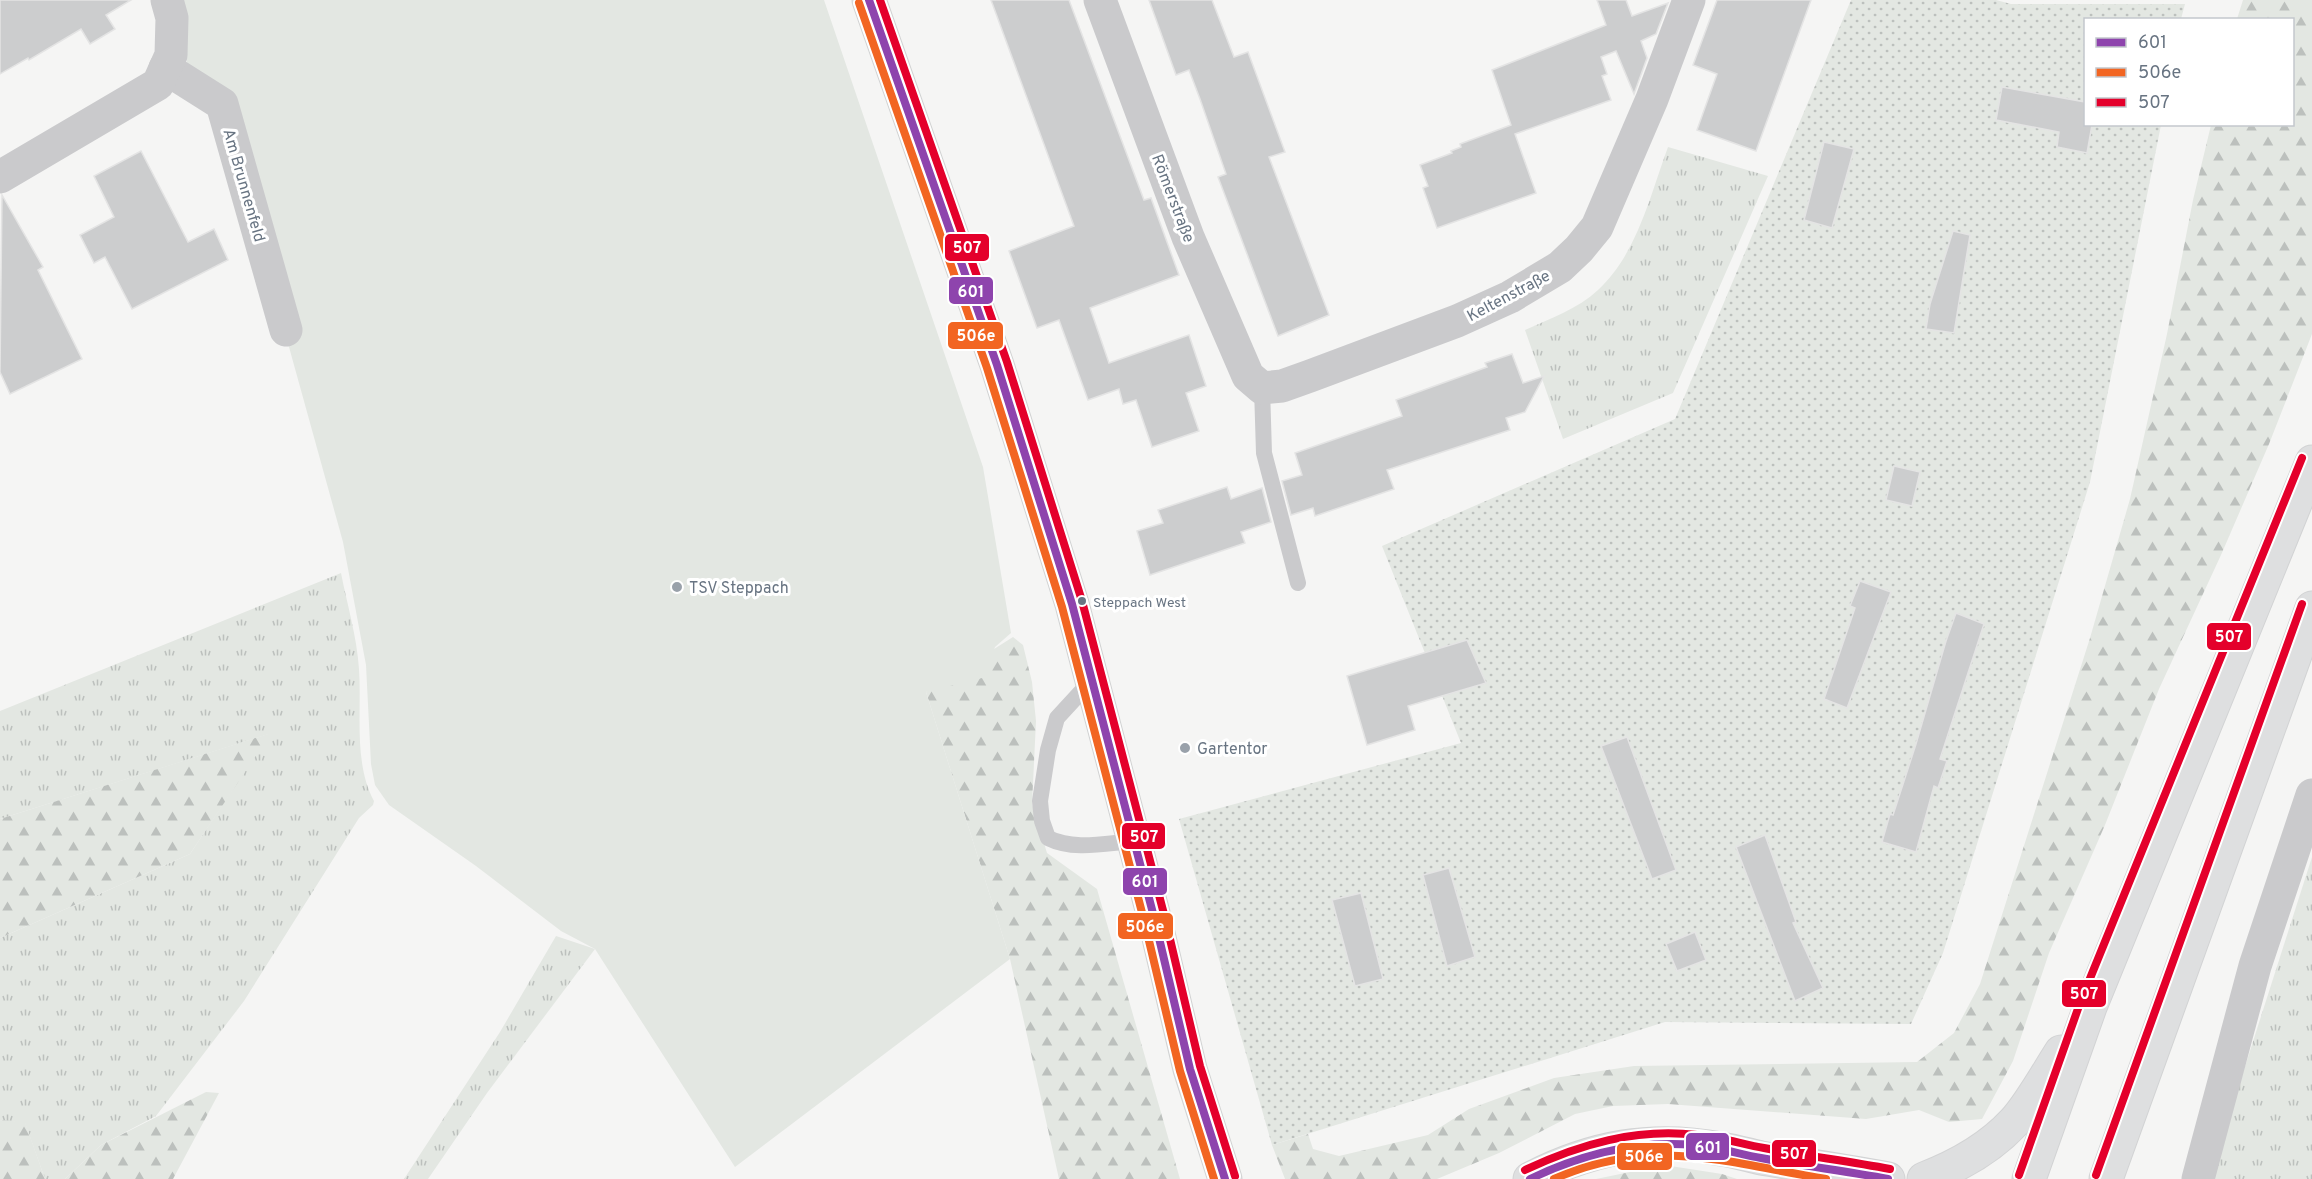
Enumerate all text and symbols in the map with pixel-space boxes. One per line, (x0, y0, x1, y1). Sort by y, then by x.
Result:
legend (2084, 18, 2294, 126)
text: 601 (2138, 32, 2167, 55)
text: 506e (2138, 62, 2181, 85)
text: 507 (2138, 92, 2170, 115)
street label: Am Brunnenfeld (217, 127, 269, 244)
street label: Römerstraße (1146, 152, 1198, 246)
line badge: 507 (944, 233, 990, 262)
text: 507 (953, 239, 981, 259)
street label: Keltenstraße (1464, 267, 1554, 327)
line badge: 601 (948, 276, 994, 305)
text: 601 (958, 283, 984, 303)
line badge: 506e (947, 321, 1004, 350)
text: 506e (956, 327, 996, 347)
place label: TSV Steppach (689, 579, 789, 599)
marker: TSV Steppach (670, 580, 684, 594)
marker: Steppach West (1076, 595, 1088, 607)
place label: Steppach West (1093, 595, 1186, 612)
line badge: 507 (2206, 622, 2252, 651)
text: 507 (2215, 628, 2243, 648)
place label: Gartentor (1197, 740, 1267, 760)
marker: Gartentor (1178, 741, 1192, 755)
line badge: 507 (1121, 822, 1166, 850)
text: 507 (1130, 828, 1158, 848)
line badge: 601 (1122, 867, 1168, 896)
text: 601 (1132, 873, 1158, 893)
line badge: 506e (1117, 912, 1174, 940)
text: 506e (1125, 918, 1165, 938)
line badge: 507 (2061, 979, 2107, 1008)
text: 507 (2070, 985, 2098, 1005)
line badge: 601 (1685, 1132, 1730, 1161)
text: 601 (1695, 1139, 1721, 1159)
line badge: 507 (1771, 1139, 1817, 1168)
line badge: 506e (1616, 1142, 1673, 1171)
text: 507 (1780, 1145, 1808, 1165)
text: 506e (1624, 1148, 1664, 1168)

